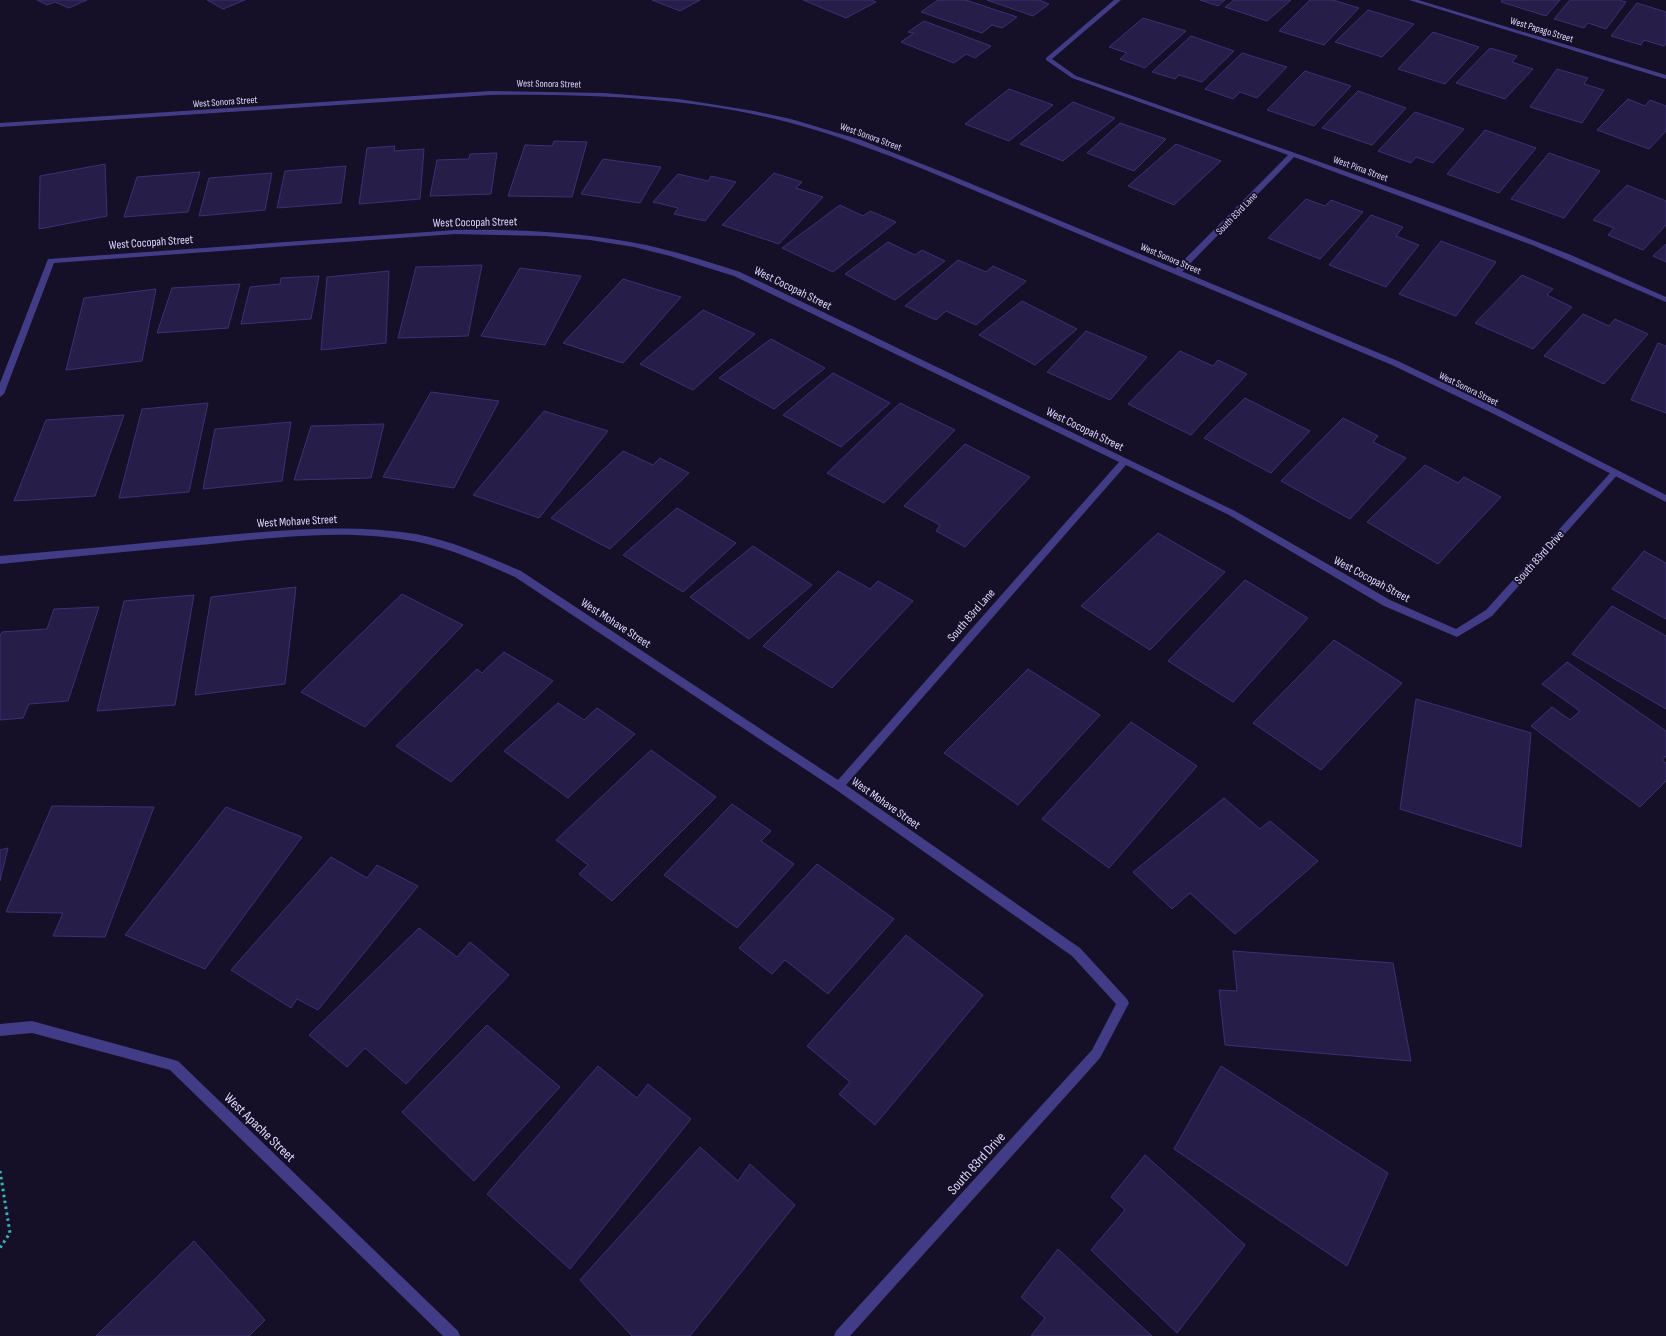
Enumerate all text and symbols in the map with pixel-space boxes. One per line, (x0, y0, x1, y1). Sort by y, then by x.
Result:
street label: West Papago Street (1509, 15, 1575, 45)
street label: West Sonora Street (517, 77, 581, 91)
street label: West Sonora Street (192, 94, 258, 110)
street label: West Sonora Street (838, 120, 903, 154)
street label: West Pima Street (1332, 153, 1390, 184)
street label: South 83rd Lane (1214, 190, 1260, 237)
street label: West Cocopah Street (433, 214, 518, 231)
street label: West Cocopah Street (108, 232, 194, 253)
street label: West Sonora Street (1138, 241, 1203, 277)
street label: West Cocopah Street (751, 263, 834, 314)
street label: West Sonora Street (1437, 369, 1500, 408)
street label: West Cocopah Street (1043, 404, 1126, 455)
street label: West Mohave Street (256, 512, 338, 531)
street label: South 83rd Drive (1511, 527, 1568, 587)
street label: West Cocopah Street (1331, 553, 1413, 606)
street label: South 83rd Lane (944, 586, 999, 645)
street label: West Mohave Street (578, 595, 654, 652)
street label: West Mohave Street (848, 774, 923, 833)
street label: West Apache Street (220, 1089, 299, 1166)
street label: South 83rd Drive (944, 1128, 1009, 1198)

